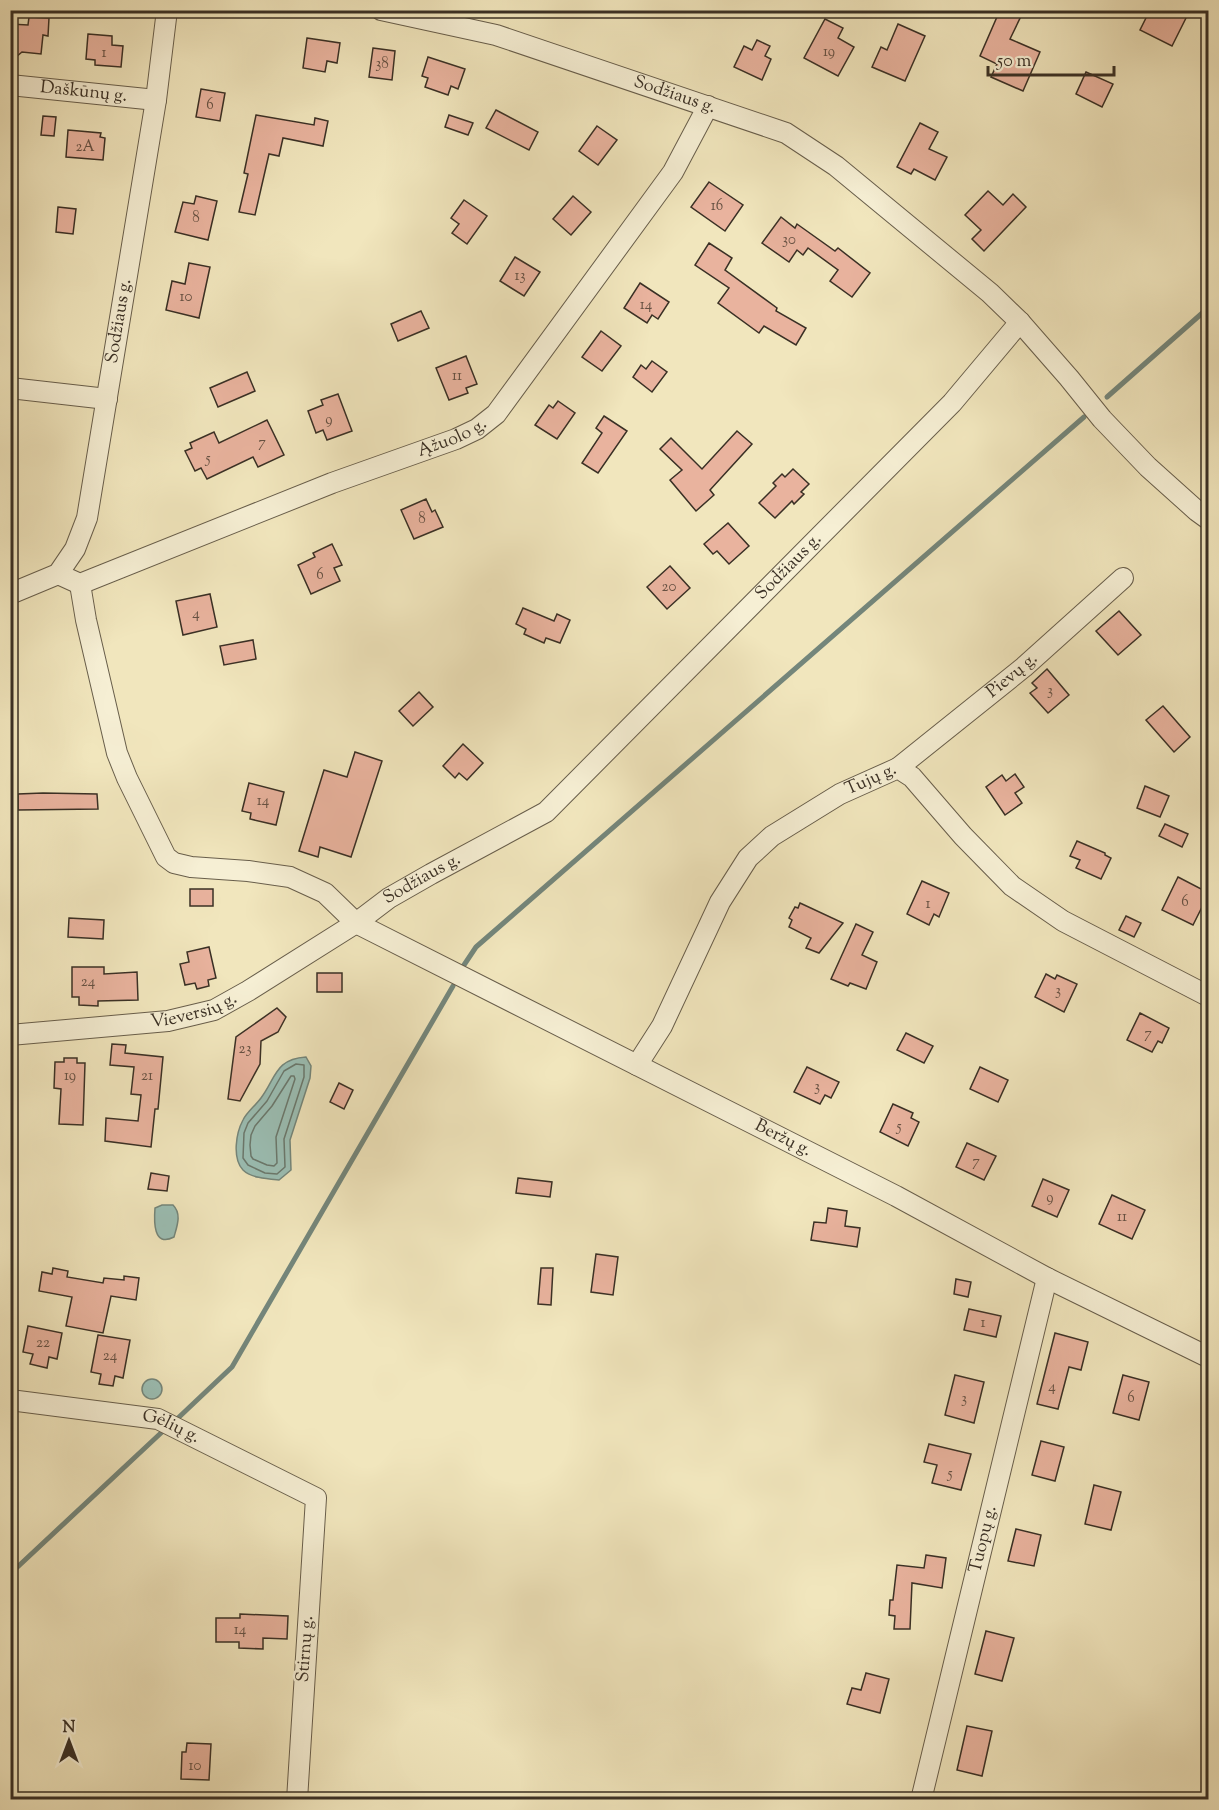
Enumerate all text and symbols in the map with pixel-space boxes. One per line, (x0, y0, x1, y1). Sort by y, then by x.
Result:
scale bar (988, 39, 1114, 77)
house number: 19 (823, 42, 835, 63)
house number: 1 (101, 43, 107, 64)
text: 50 m (996, 49, 1032, 75)
house number: 38 (375, 54, 389, 75)
street label: Sodžiaus g. (630, 69, 719, 121)
street label: Daškūnų g. (39, 75, 128, 110)
house number: 6 (206, 95, 214, 116)
house number: 2A (75, 137, 95, 158)
house number: 16 (711, 196, 723, 217)
house number: 8 (192, 208, 200, 229)
house number: 30 (782, 230, 796, 251)
house number: 13 (514, 266, 526, 287)
street label: Sodžiaus g. (100, 277, 139, 365)
house number: 10 (180, 287, 193, 308)
house number: 14 (640, 295, 653, 316)
house number: 11 (452, 366, 462, 387)
house number: 9 (325, 410, 333, 431)
street label: Ąžuolo g. (414, 412, 493, 465)
house number: 7 (258, 433, 266, 454)
house number: 5 (204, 449, 211, 470)
house number: 8 (418, 509, 426, 530)
street label: Sodžiaus g. (750, 528, 828, 607)
house number: 6 (316, 565, 324, 586)
house number: 20 (662, 577, 677, 598)
house number: 4 (192, 604, 200, 625)
street label: Pievų g. (981, 647, 1044, 705)
house number: 3 (1047, 681, 1053, 702)
street label: Tujų g. (841, 757, 901, 803)
house number: 14 (257, 791, 270, 812)
street label: Sodžiaus g. (379, 847, 466, 912)
house number: 6 (1181, 892, 1189, 913)
house number: 1 (925, 894, 931, 915)
house number: 24 (81, 972, 96, 993)
house number: 3 (1055, 981, 1061, 1002)
street label: Vieversių g. (149, 986, 242, 1036)
house number: 7 (1144, 1024, 1152, 1045)
house number: 23 (238, 1039, 252, 1060)
house number: 19 (64, 1066, 76, 1087)
house number: 21 (141, 1066, 153, 1087)
house number: 3 (814, 1077, 820, 1098)
street label: Beržų g. (750, 1113, 816, 1164)
house number: 5 (895, 1117, 902, 1138)
house number: 7 (972, 1152, 980, 1173)
house number: 9 (1046, 1188, 1054, 1209)
house number: 11 (1117, 1207, 1127, 1228)
house number: 1 (980, 1313, 986, 1334)
house number: 22 (36, 1333, 50, 1354)
house number: 24 (103, 1346, 118, 1367)
house number: 4 (1048, 1377, 1056, 1398)
house number: 6 (1127, 1388, 1135, 1409)
house number: 3 (961, 1389, 967, 1410)
street label: Gėlių g. (141, 1404, 204, 1451)
house number: 5 (946, 1464, 953, 1485)
street label: Tuopų g. (963, 1503, 1005, 1576)
street label: Stirnų g. (291, 1615, 321, 1683)
house number: 14 (234, 1620, 247, 1641)
north arrow (39, 1711, 99, 1771)
text: N (63, 1717, 76, 1740)
house number: 10 (189, 1756, 202, 1777)

